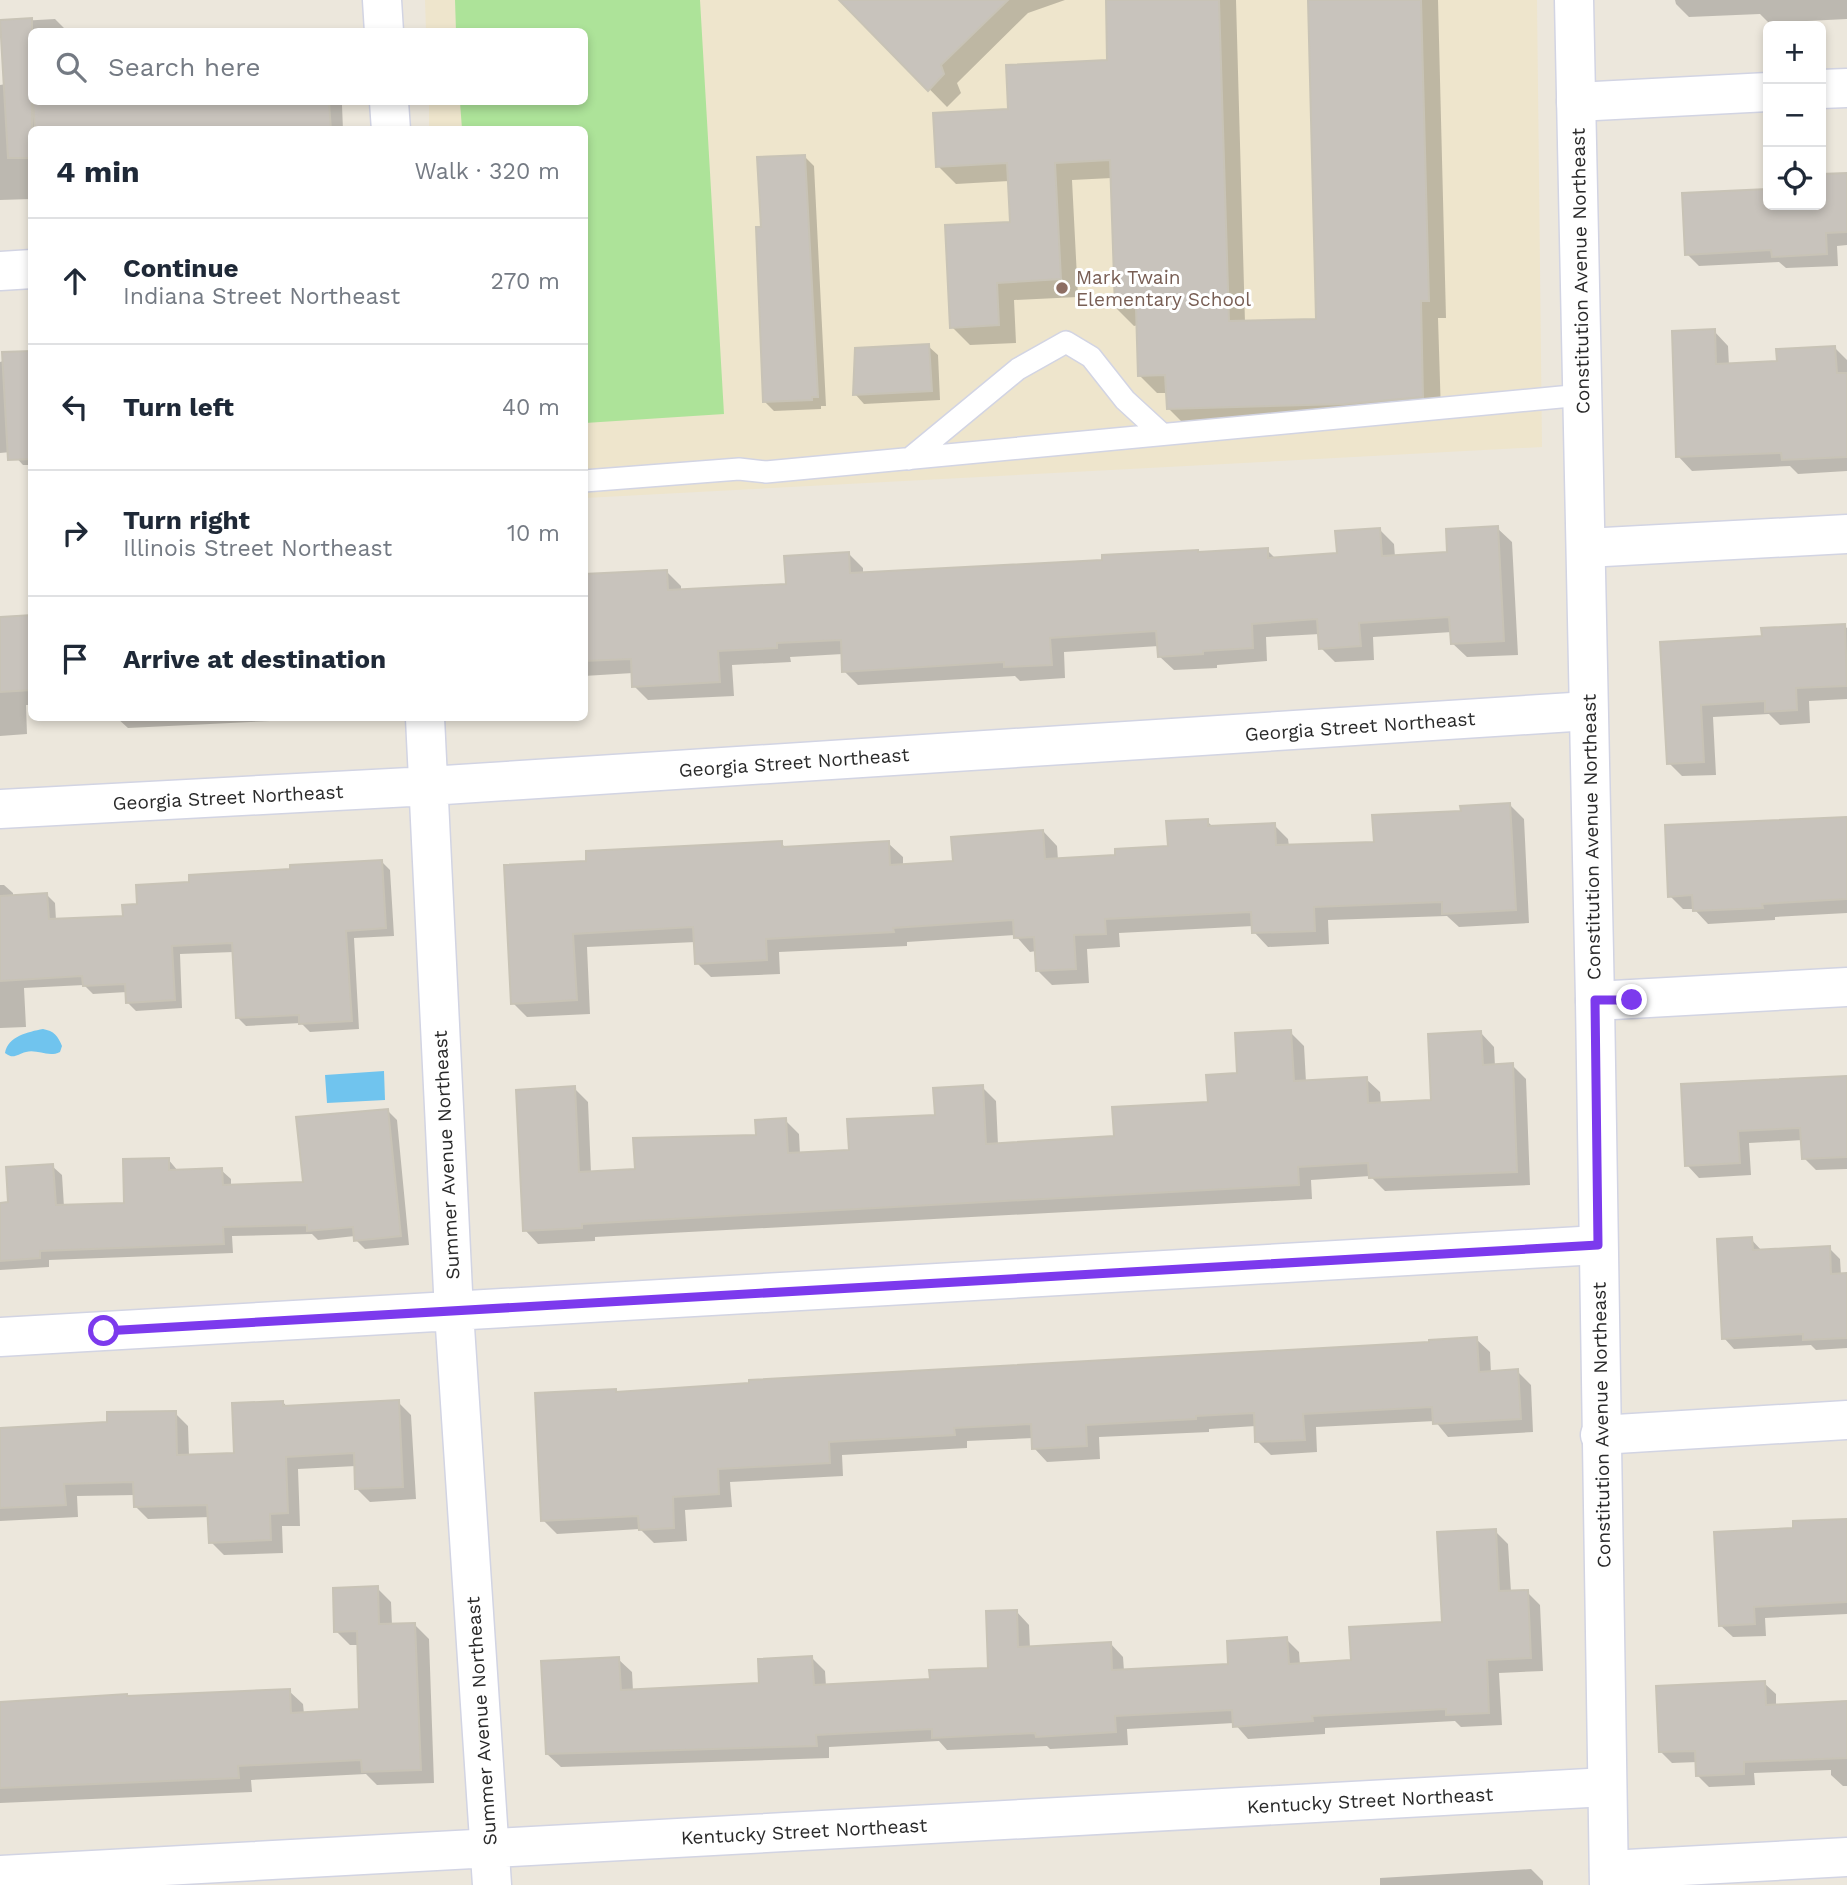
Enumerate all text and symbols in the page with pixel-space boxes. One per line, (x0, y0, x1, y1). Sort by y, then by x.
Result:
map controls (1763, 21, 1826, 210)
button: + (1763, 21, 1826, 84)
search box (28, 28, 588, 105)
icon: search (52, 48, 90, 86)
text: Search here (108, 52, 260, 82)
button: − (1763, 84, 1826, 147)
street label: Constitution Avenue Northeast (1567, 128, 1594, 414)
button: locate (1763, 147, 1826, 210)
text: 4 min (56, 154, 140, 189)
text: Walk · 320 m (414, 158, 560, 185)
text: Continue (123, 253, 239, 283)
icon: ahead (56, 262, 94, 300)
place label: Mark Twain Elementary School (1076, 266, 1251, 311)
text: 270 m (491, 268, 560, 295)
marker: Mark Twain Elementary School (1054, 280, 1070, 296)
text: Indiana Street Northeast (123, 283, 400, 310)
icon: left (56, 388, 94, 426)
text: Turn left (123, 392, 234, 422)
text: 40 m (502, 394, 560, 421)
text: Turn right (123, 505, 250, 535)
icon: right (56, 514, 94, 552)
text: 10 m (507, 520, 560, 547)
text: Illinois Street Northeast (123, 535, 392, 562)
icon: arrive (56, 640, 94, 678)
text: Arrive at destination (123, 644, 386, 674)
street label: Constitution Avenue Northeast (1578, 694, 1605, 980)
street label: Georgia Street Northeast (1244, 707, 1476, 746)
street label: Georgia Street Northeast (678, 743, 910, 782)
street label: Georgia Street Northeast (112, 780, 344, 815)
route end (1616, 984, 1647, 1015)
street label: Summer Avenue Northeast (428, 1030, 465, 1280)
street label: Constitution Avenue Northeast (1588, 1282, 1615, 1568)
route start (88, 1315, 119, 1346)
street label: Summer Avenue Northeast (461, 1596, 502, 1846)
street label: Kentucky Street Northeast (1246, 1783, 1494, 1818)
street label: Kentucky Street Northeast (680, 1814, 928, 1849)

